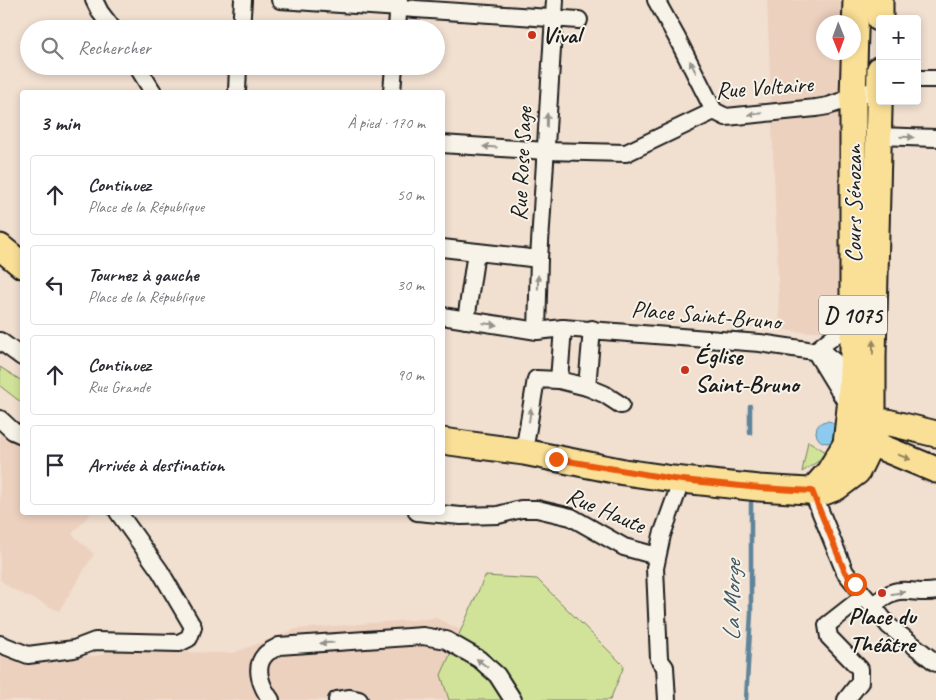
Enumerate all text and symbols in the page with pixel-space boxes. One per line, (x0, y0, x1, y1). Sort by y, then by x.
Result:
north arrow (816, 15, 861, 60)
map controls (876, 15, 921, 105)
button: + (876, 15, 921, 60)
search box (20, 20, 445, 75)
place label: Vival (542, 20, 585, 50)
marker: Vival (526, 29, 538, 41)
icon: search (38, 34, 66, 62)
text: Rechercher (78, 36, 151, 60)
one-way arrow (689, 60, 697, 75)
button: − (876, 60, 921, 105)
street label: Rue Voltaire (714, 68, 816, 105)
street label: Rue Rose Sage (503, 104, 539, 222)
text: 3 min (40, 110, 80, 136)
one-way arrow (747, 111, 763, 119)
one-way arrow (544, 112, 552, 128)
text: À pied · 170 m (347, 113, 425, 133)
one-way arrow (899, 133, 915, 141)
one-way arrow (481, 143, 497, 151)
street label: Cours Sénozan (838, 144, 868, 263)
text: Continuez (88, 173, 151, 197)
icon: ahead (41, 181, 69, 209)
text: 50 m (397, 185, 424, 205)
text: Place de la République (88, 197, 204, 217)
text: Tournez à gauche (88, 263, 199, 287)
icon: left (41, 271, 69, 299)
one-way arrow (534, 274, 542, 290)
text: 30 m (397, 275, 424, 295)
text: Place de la République (88, 287, 204, 307)
street label: Place Saint-Bruno (630, 294, 784, 337)
road number: D 1075 (819, 296, 887, 334)
one-way arrow (482, 320, 498, 328)
one-way arrow (869, 338, 877, 354)
place label: Église Saint-Bruno (695, 341, 801, 399)
text: Continuez (88, 353, 151, 377)
icon: ahead (41, 361, 69, 389)
marker: Église Saint-Bruno (679, 364, 691, 376)
text: 90 m (397, 365, 424, 385)
text: Rue Grande (88, 377, 150, 397)
one-way arrow (526, 407, 534, 423)
route end (545, 448, 568, 471)
icon: arrive (41, 451, 69, 479)
text: Arrivée à destination (88, 453, 224, 477)
one-way arrow (897, 453, 911, 461)
street label: Rue Haute (562, 480, 652, 541)
water label: La Morge (715, 557, 749, 642)
route start (844, 573, 867, 596)
marker: Place du Théâtre (876, 587, 888, 599)
one-way arrow (891, 588, 907, 596)
place label: Place du Théâtre (848, 601, 918, 659)
one-way arrow (319, 639, 335, 647)
one-way arrow (476, 657, 489, 668)

